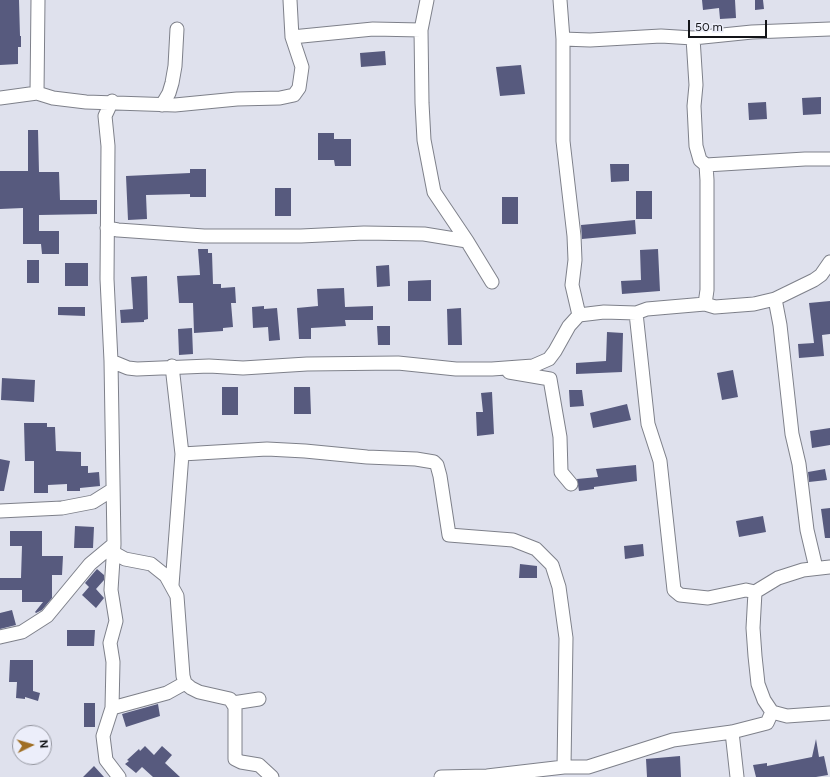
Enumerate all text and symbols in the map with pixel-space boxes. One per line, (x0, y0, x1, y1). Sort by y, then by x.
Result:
scale bar (690, 12, 769, 38)
text: 50 m (695, 20, 723, 34)
north arrow (12, 725, 52, 765)
text: N (37, 739, 50, 749)

